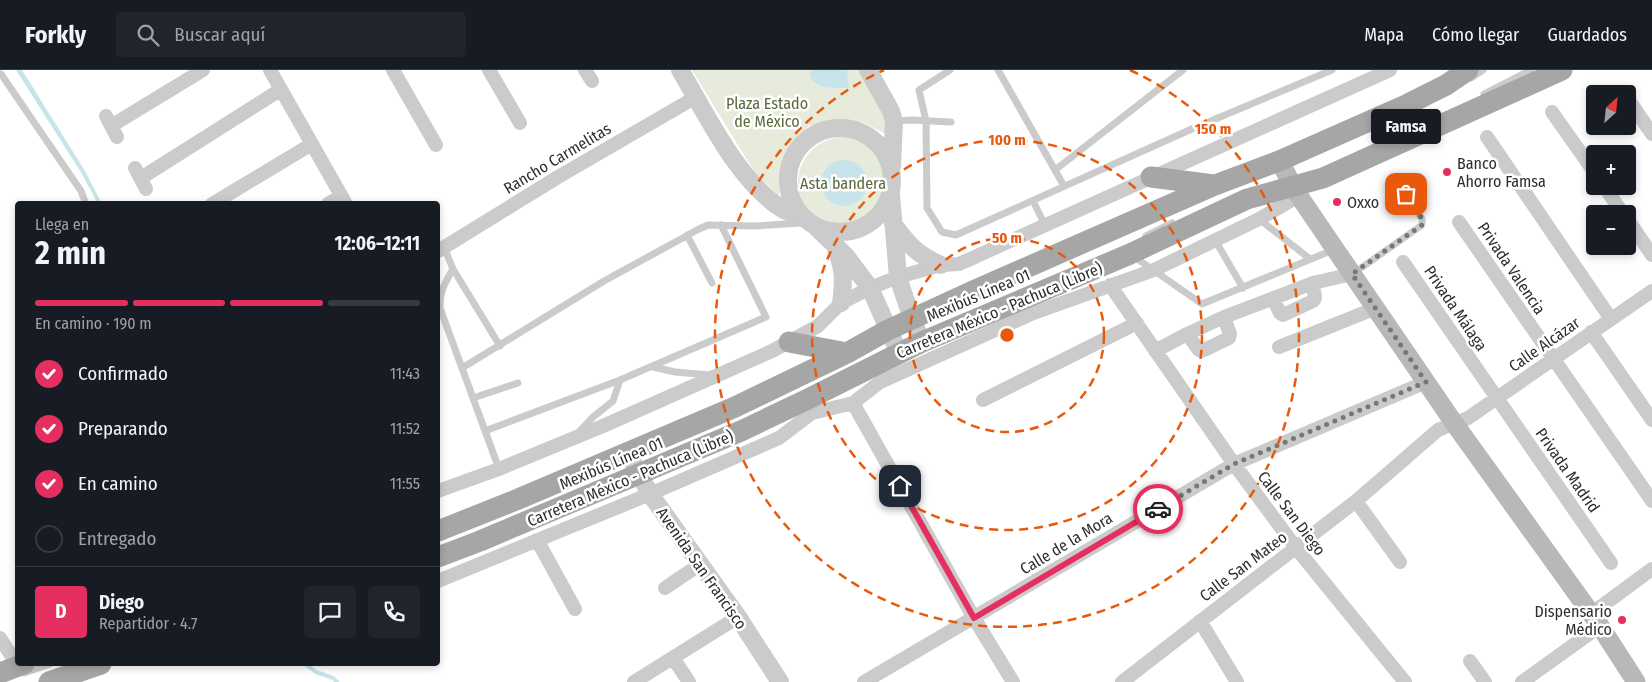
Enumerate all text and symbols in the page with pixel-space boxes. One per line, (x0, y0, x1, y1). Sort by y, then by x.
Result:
search box (116, 12, 466, 57)
text: Forkly (25, 21, 86, 49)
icon: search (134, 21, 162, 49)
text: Buscar aquí (174, 23, 265, 46)
text: Mapa (1364, 24, 1404, 46)
text: Cómo llegar (1432, 24, 1519, 46)
text: Guardados (1547, 24, 1627, 46)
north arrow (1586, 85, 1636, 135)
map controls (1586, 85, 1636, 255)
park label: Plaza Estado de México (726, 94, 808, 131)
callout: Famsa (1371, 109, 1441, 144)
text: Famsa (1385, 117, 1427, 136)
street label: Rancho Carmelitas (500, 119, 615, 198)
text: 150 m (1195, 120, 1231, 138)
text: 100 m (988, 131, 1026, 149)
button: + (1586, 145, 1636, 195)
place label: Banco Ahorro Famsa (1457, 154, 1546, 191)
marker: Banco Ahorro Famsa (1441, 166, 1453, 178)
pin (1385, 173, 1427, 215)
park label: Asta bandera (800, 174, 886, 193)
icon: bag (1392, 180, 1420, 208)
place label: Oxxo (1347, 193, 1379, 212)
marker: Oxxo (1331, 196, 1343, 208)
button: − (1586, 205, 1636, 255)
text: Llega en (35, 215, 89, 234)
street label: Privada Valencia (1474, 219, 1549, 318)
text: 50 m (992, 229, 1022, 247)
text: 12:06–12:11 (335, 232, 420, 255)
text: 2 min (35, 234, 106, 272)
street label: Carretera México - Pachuca (Libre) (893, 258, 1105, 363)
street label: Privada Málaga (1420, 262, 1491, 355)
street label: Mexibús Línea 01 (924, 265, 1033, 326)
street label: Calle Alcázar (1505, 313, 1584, 376)
text: En camino · 190 m (35, 314, 152, 333)
centre of rings (998, 326, 1016, 344)
icon: check (35, 360, 63, 388)
text: Confirmado (78, 362, 168, 385)
text: 11:43 (390, 364, 420, 383)
icon: check (35, 415, 63, 443)
text: Preparando (78, 417, 168, 440)
text: 11:52 (390, 419, 420, 438)
street label: Privada Madrid (1532, 424, 1604, 516)
street label: Carretera México - Pachuca (Libre) (524, 426, 736, 531)
street label: Mexibús Línea 01 (557, 433, 666, 494)
pin (879, 465, 921, 507)
street label: Calle San Diego (1254, 467, 1329, 559)
icon: check (35, 470, 63, 498)
text: En camino (78, 472, 158, 495)
icon: home (886, 472, 914, 500)
text: 11:55 (390, 474, 420, 493)
courier (1133, 484, 1183, 534)
icon: car (1144, 495, 1172, 523)
street label: Avenida San Francisco (652, 504, 751, 633)
street label: Calle de la Mora (1017, 508, 1116, 578)
text: Entregado (78, 527, 157, 550)
street label: Calle San Mateo (1196, 527, 1291, 605)
button: chat (304, 586, 356, 638)
button: phone (368, 586, 420, 638)
text: Diego (99, 591, 144, 614)
text: D (55, 600, 67, 623)
place label: Dispensario Médico (1534, 602, 1612, 639)
text: Repartidor · 4.7 (99, 614, 198, 633)
marker: Dispensario Médico (1616, 614, 1628, 626)

